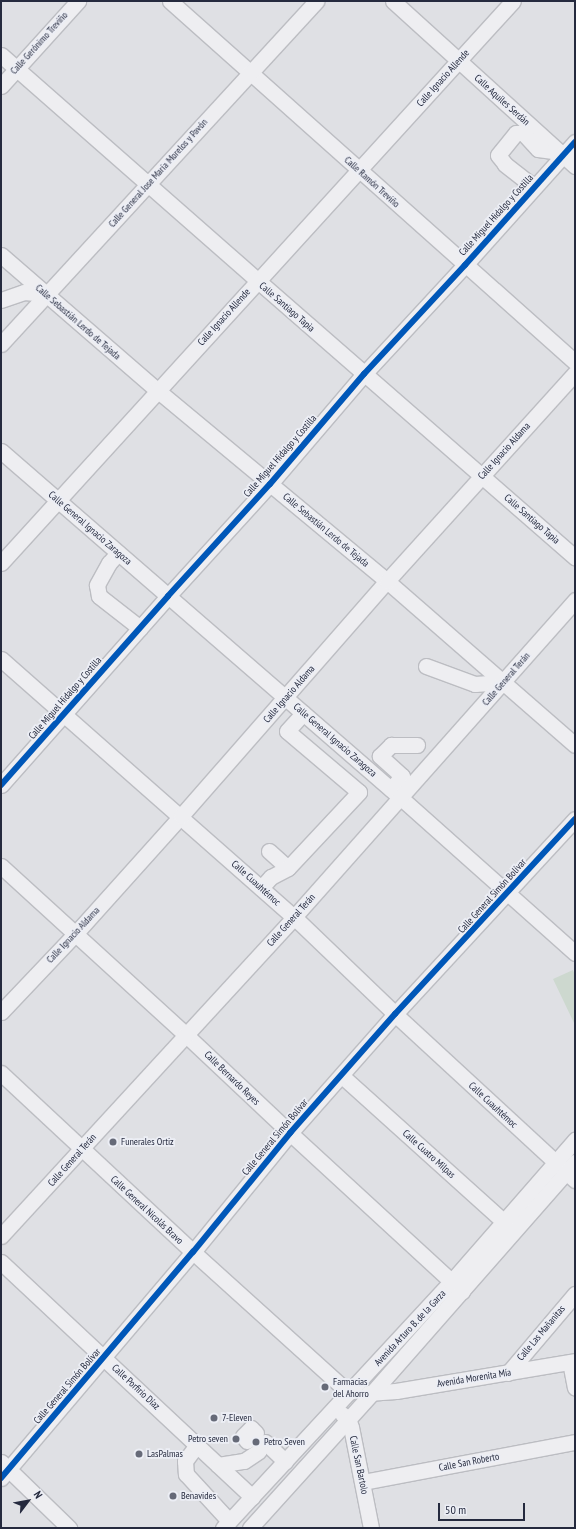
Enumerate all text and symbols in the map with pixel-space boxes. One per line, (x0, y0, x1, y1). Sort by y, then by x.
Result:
street label: Calle Gerónimo Treviño (8, 9, 70, 77)
street label: Calle Ignacio Allende (414, 47, 472, 109)
street label: Calle Aquiles Serdán (472, 72, 532, 128)
street label: Calle General Jose María Morelos y Pavón (106, 116, 210, 230)
street label: Calle Ramón Treviño (342, 154, 402, 210)
street label: Calle Miguel Hidalgo y Costilla (456, 172, 536, 258)
street label: Calle Santiago Tapia (257, 280, 317, 334)
street label: Calle Sebastián Lerdo de Tejada (33, 282, 123, 362)
street label: Calle Ignacio Allende (195, 286, 253, 348)
street label: Calle Miguel Hidalgo y Costilla (241, 412, 319, 500)
street label: Calle Ignacio Aldama (475, 420, 533, 482)
street label: Calle General Ignacio Zaragoza (46, 489, 134, 567)
street label: Calle Sebastián Lerdo de Tejada (280, 490, 372, 570)
street label: Calle Santiago Tapia (502, 492, 562, 546)
street label: Calle General Terán (480, 650, 532, 708)
street label: Calle Miguel Hidalgo y Costilla (26, 654, 104, 742)
street label: Calle Ignacio Aldama (261, 663, 317, 725)
street label: Calle General Ignacio Zaragoza (291, 701, 379, 779)
street label: Calle General Simón Bolívar (455, 856, 529, 936)
street label: Calle Cuauhtémoc (229, 858, 283, 908)
street label: Calle General Terán (264, 891, 318, 949)
street label: Calle Ignacio Aldama (44, 904, 102, 966)
street label: Calle Bernardo Reyes (202, 1049, 262, 1107)
street label: Calle Cuauhtémoc (466, 1079, 520, 1131)
street label: Calle General Simón Bolívar (240, 1096, 310, 1178)
street label: Calle Cuatro Milpas (400, 1127, 458, 1181)
street label: Calle General Terán (45, 1131, 99, 1189)
place label: Funerales Ortiz (121, 1136, 174, 1148)
marker: Funerales Ortiz (108, 1137, 118, 1147)
street label: Calle General Nicolás Bravo (108, 1173, 186, 1247)
street label: Avenida Arturo B. de la Garza (371, 1287, 449, 1369)
street label: Calle Las Mañanitas (514, 1303, 568, 1363)
street label: Calle General Simón Bolívar (31, 1346, 103, 1426)
street label: Calle Porfirio Díaz (109, 1362, 163, 1412)
street label: Avenida Morenita Mía (436, 1366, 512, 1390)
place label: Farmacias del Ahorro (333, 1375, 369, 1398)
marker: Farmacias del Ahorro (320, 1382, 330, 1392)
place label: 7-Eleven (222, 1412, 252, 1424)
marker: 7-Eleven (209, 1413, 219, 1423)
place label: Petro seven (188, 1433, 228, 1445)
marker: Petro seven (231, 1434, 241, 1444)
street label: Calle San Bartolo (347, 1435, 371, 1495)
place label: Petro Seven (264, 1436, 305, 1448)
marker: Petro Seven (251, 1437, 261, 1447)
place label: LasPalmas (147, 1448, 183, 1460)
marker: LasPalmas (134, 1449, 144, 1459)
street label: Calle San Roberto (438, 1450, 500, 1474)
north arrow (8, 1481, 48, 1521)
text: N (31, 1488, 46, 1501)
place label: Benavides (181, 1490, 216, 1502)
marker: Benavides (168, 1491, 178, 1501)
scale bar (440, 1495, 527, 1521)
text: 50 m (445, 1502, 466, 1517)

